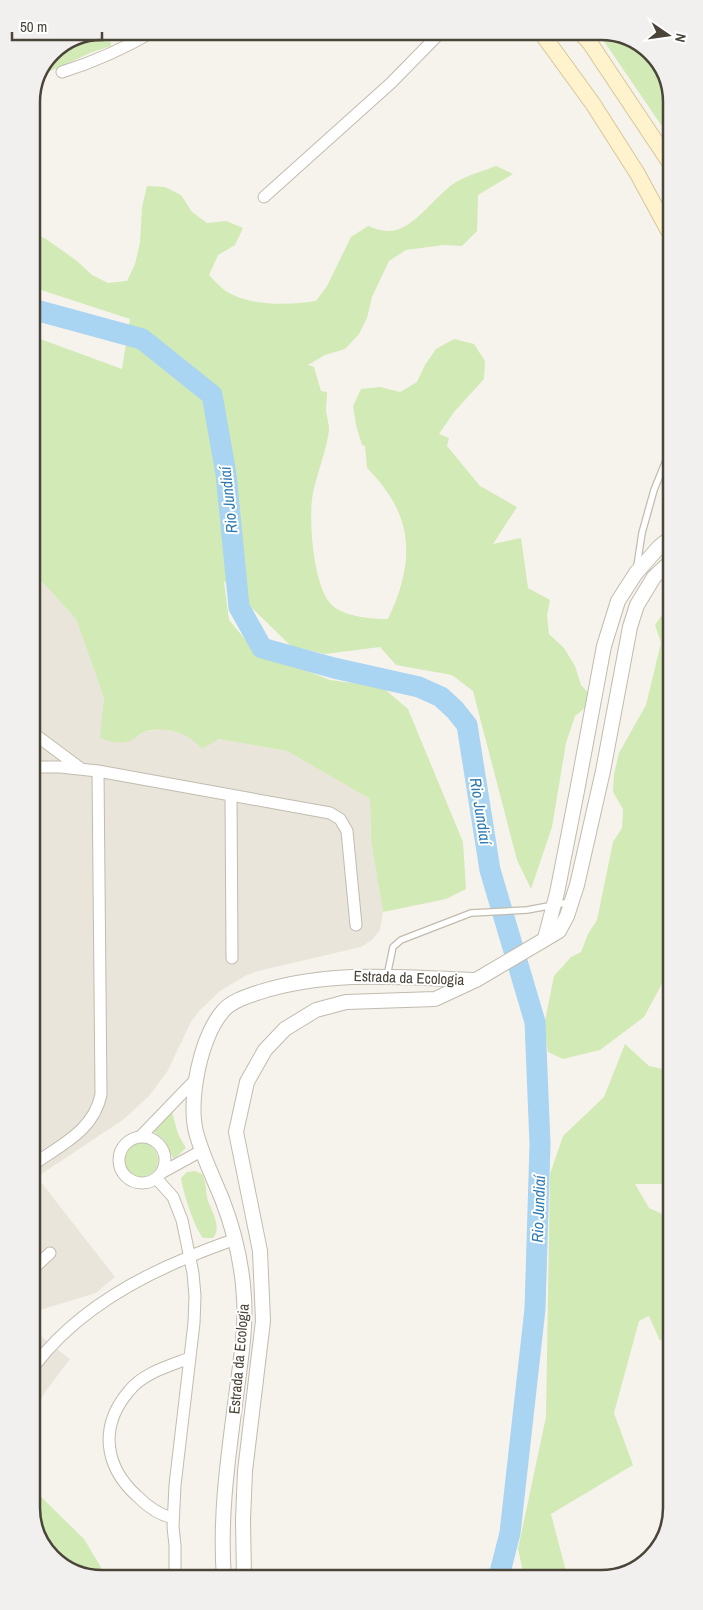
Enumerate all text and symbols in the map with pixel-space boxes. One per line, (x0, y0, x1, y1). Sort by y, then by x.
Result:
scale bar (12, 10, 102, 42)
north arrow (643, 10, 693, 60)
text: 50 m (20, 16, 47, 37)
text: N (671, 32, 690, 44)
water label: Rio Jundiaí (213, 464, 242, 535)
water label: Rio Jundiaí (465, 776, 497, 847)
street label: Estrada da Ecologia (353, 965, 465, 990)
water label: Rio Jundiaí (526, 1174, 550, 1243)
street label: Estrada da Ecologia (223, 1303, 254, 1415)

